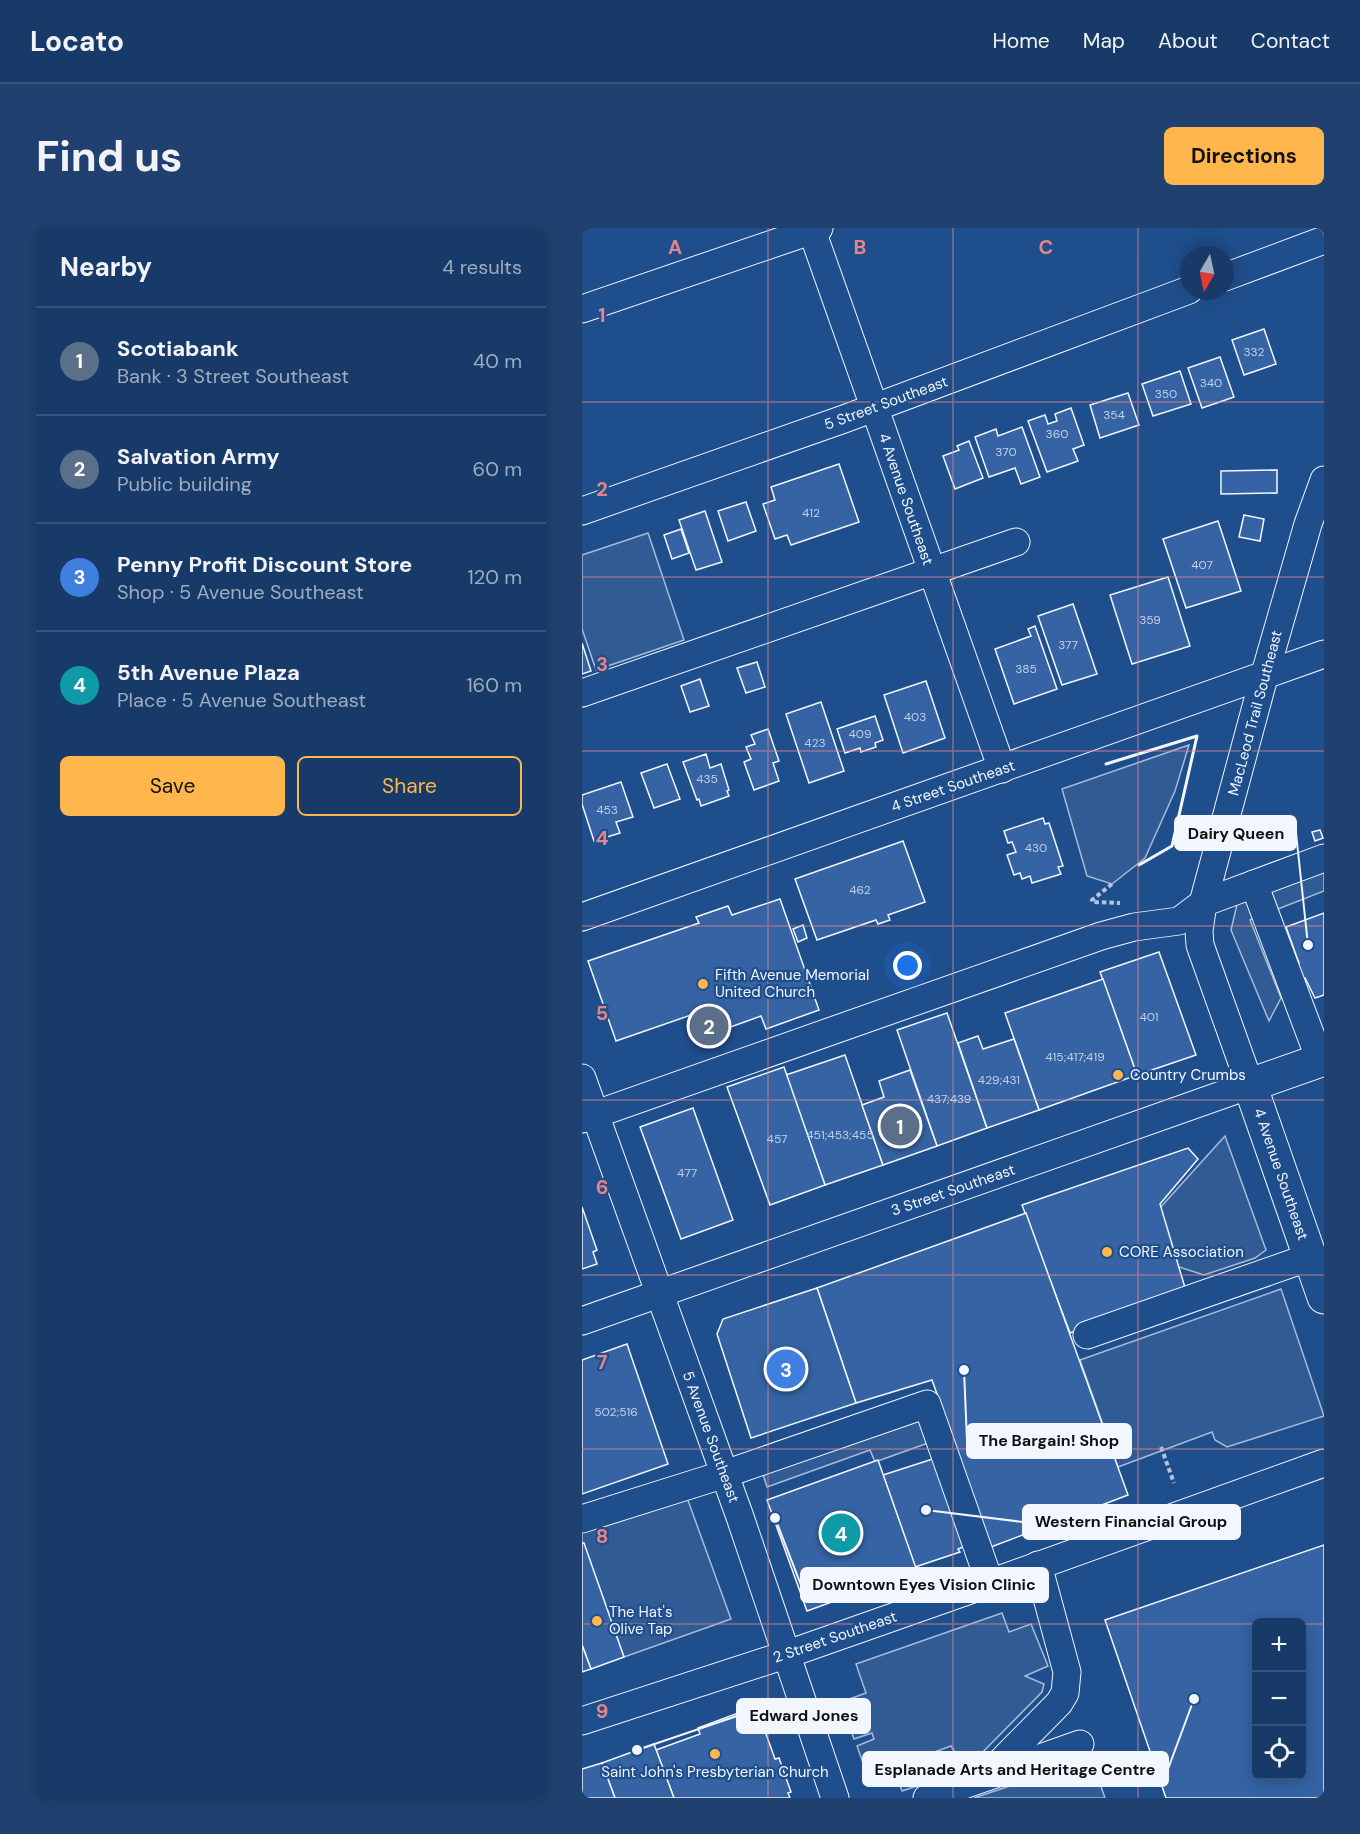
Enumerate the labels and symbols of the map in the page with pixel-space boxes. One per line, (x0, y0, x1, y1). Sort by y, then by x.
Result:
text: A (668, 234, 682, 260)
text: B (854, 234, 866, 260)
text: C (1039, 234, 1053, 260)
north arrow (1180, 246, 1234, 300)
text: 1 (598, 302, 606, 328)
house number: 332 (1243, 344, 1265, 360)
street label: 5 Street Southeast (821, 371, 951, 435)
house number: 340 (1200, 375, 1222, 391)
house number: 350 (1155, 386, 1177, 402)
house number: 354 (1103, 407, 1125, 423)
house number: 360 (1046, 426, 1068, 442)
street label: 4 Avenue Southeast (874, 430, 938, 568)
house number: 370 (995, 444, 1017, 460)
text: 2 (596, 476, 608, 502)
house number: 412 (802, 505, 820, 521)
house number: 407 (1191, 557, 1213, 573)
house number: 359 (1139, 612, 1161, 628)
street label: MacLeod Trail Southeast (1223, 628, 1287, 798)
house number: 377 (1058, 637, 1078, 653)
text: 3 (596, 651, 608, 677)
house number: 385 (1015, 661, 1037, 677)
house number: 403 (904, 709, 926, 725)
house number: 409 (848, 726, 872, 742)
house number: 423 (804, 735, 826, 751)
street label: 4 Street Southeast (888, 755, 1018, 817)
house number: 435 (696, 771, 718, 787)
house number: 453 (596, 802, 618, 818)
callout: Dairy Queen (1175, 816, 1296, 850)
text: Dairy Queen (1188, 823, 1284, 844)
text: 4 (596, 825, 609, 851)
house number: 430 (1025, 840, 1047, 856)
house number: 462 (849, 882, 871, 898)
your location (893, 951, 922, 980)
place label: Fifth Avenue Memorial United Church (715, 965, 869, 1002)
marker: Fifth Avenue Memorial United Church (696, 977, 710, 991)
text: 5 (596, 1000, 608, 1026)
pin: 2 (690, 1004, 728, 1048)
house number: 401 (1139, 1009, 1159, 1025)
house number: 415;417;419 (1045, 1049, 1105, 1065)
place label: Country Crumbs (1130, 1065, 1246, 1085)
marker: Country Crumbs (1111, 1068, 1125, 1082)
house number: 429;431 (978, 1072, 1020, 1088)
house number: 437;439 (927, 1091, 971, 1107)
pin: 1 (880, 1104, 920, 1148)
street label: 4 Avenue Southeast (1249, 1105, 1313, 1243)
house number: 451;453;455 (806, 1127, 874, 1143)
house number: 457 (767, 1131, 787, 1147)
street label: 3 Street Southeast (888, 1159, 1018, 1221)
house number: 477 (677, 1165, 697, 1181)
text: 6 (596, 1174, 608, 1200)
place label: CORE Association (1119, 1242, 1244, 1262)
marker: CORE Association (1100, 1245, 1114, 1259)
pin: 3 (766, 1346, 806, 1392)
text: 7 (597, 1349, 608, 1375)
street label: 5 Avenue Southeast (678, 1368, 744, 1506)
house number: 502;516 (594, 1404, 638, 1420)
callout: The Bargain! Shop (967, 1424, 1131, 1458)
text: The Bargain! Shop (979, 1430, 1119, 1451)
callout: Western Financial Group (1023, 1505, 1240, 1539)
pin: 4 (822, 1510, 860, 1556)
text: Western Financial Group (1035, 1511, 1227, 1532)
text: 8 (596, 1523, 608, 1549)
callout: Downtown Eyes Vision Clinic (801, 1568, 1048, 1602)
text: Downtown Eyes Vision Clinic (812, 1574, 1036, 1595)
place label: The Hat's Olive Tap (609, 1602, 673, 1639)
street label: 2 Street Southeast (770, 1606, 900, 1668)
marker: The Hat's Olive Tap (590, 1614, 604, 1628)
text: 9 (596, 1698, 608, 1724)
callout: Edward Jones (737, 1699, 870, 1733)
text: Edward Jones (750, 1705, 858, 1726)
marker: Saint John's Presbyterian Church (708, 1747, 722, 1761)
callout: Esplanade Arts and Heritage Centre (863, 1752, 1168, 1786)
text: Esplanade Arts and Heritage Centre (875, 1759, 1155, 1780)
place label: Saint John's Presbyterian Church (601, 1762, 829, 1782)

